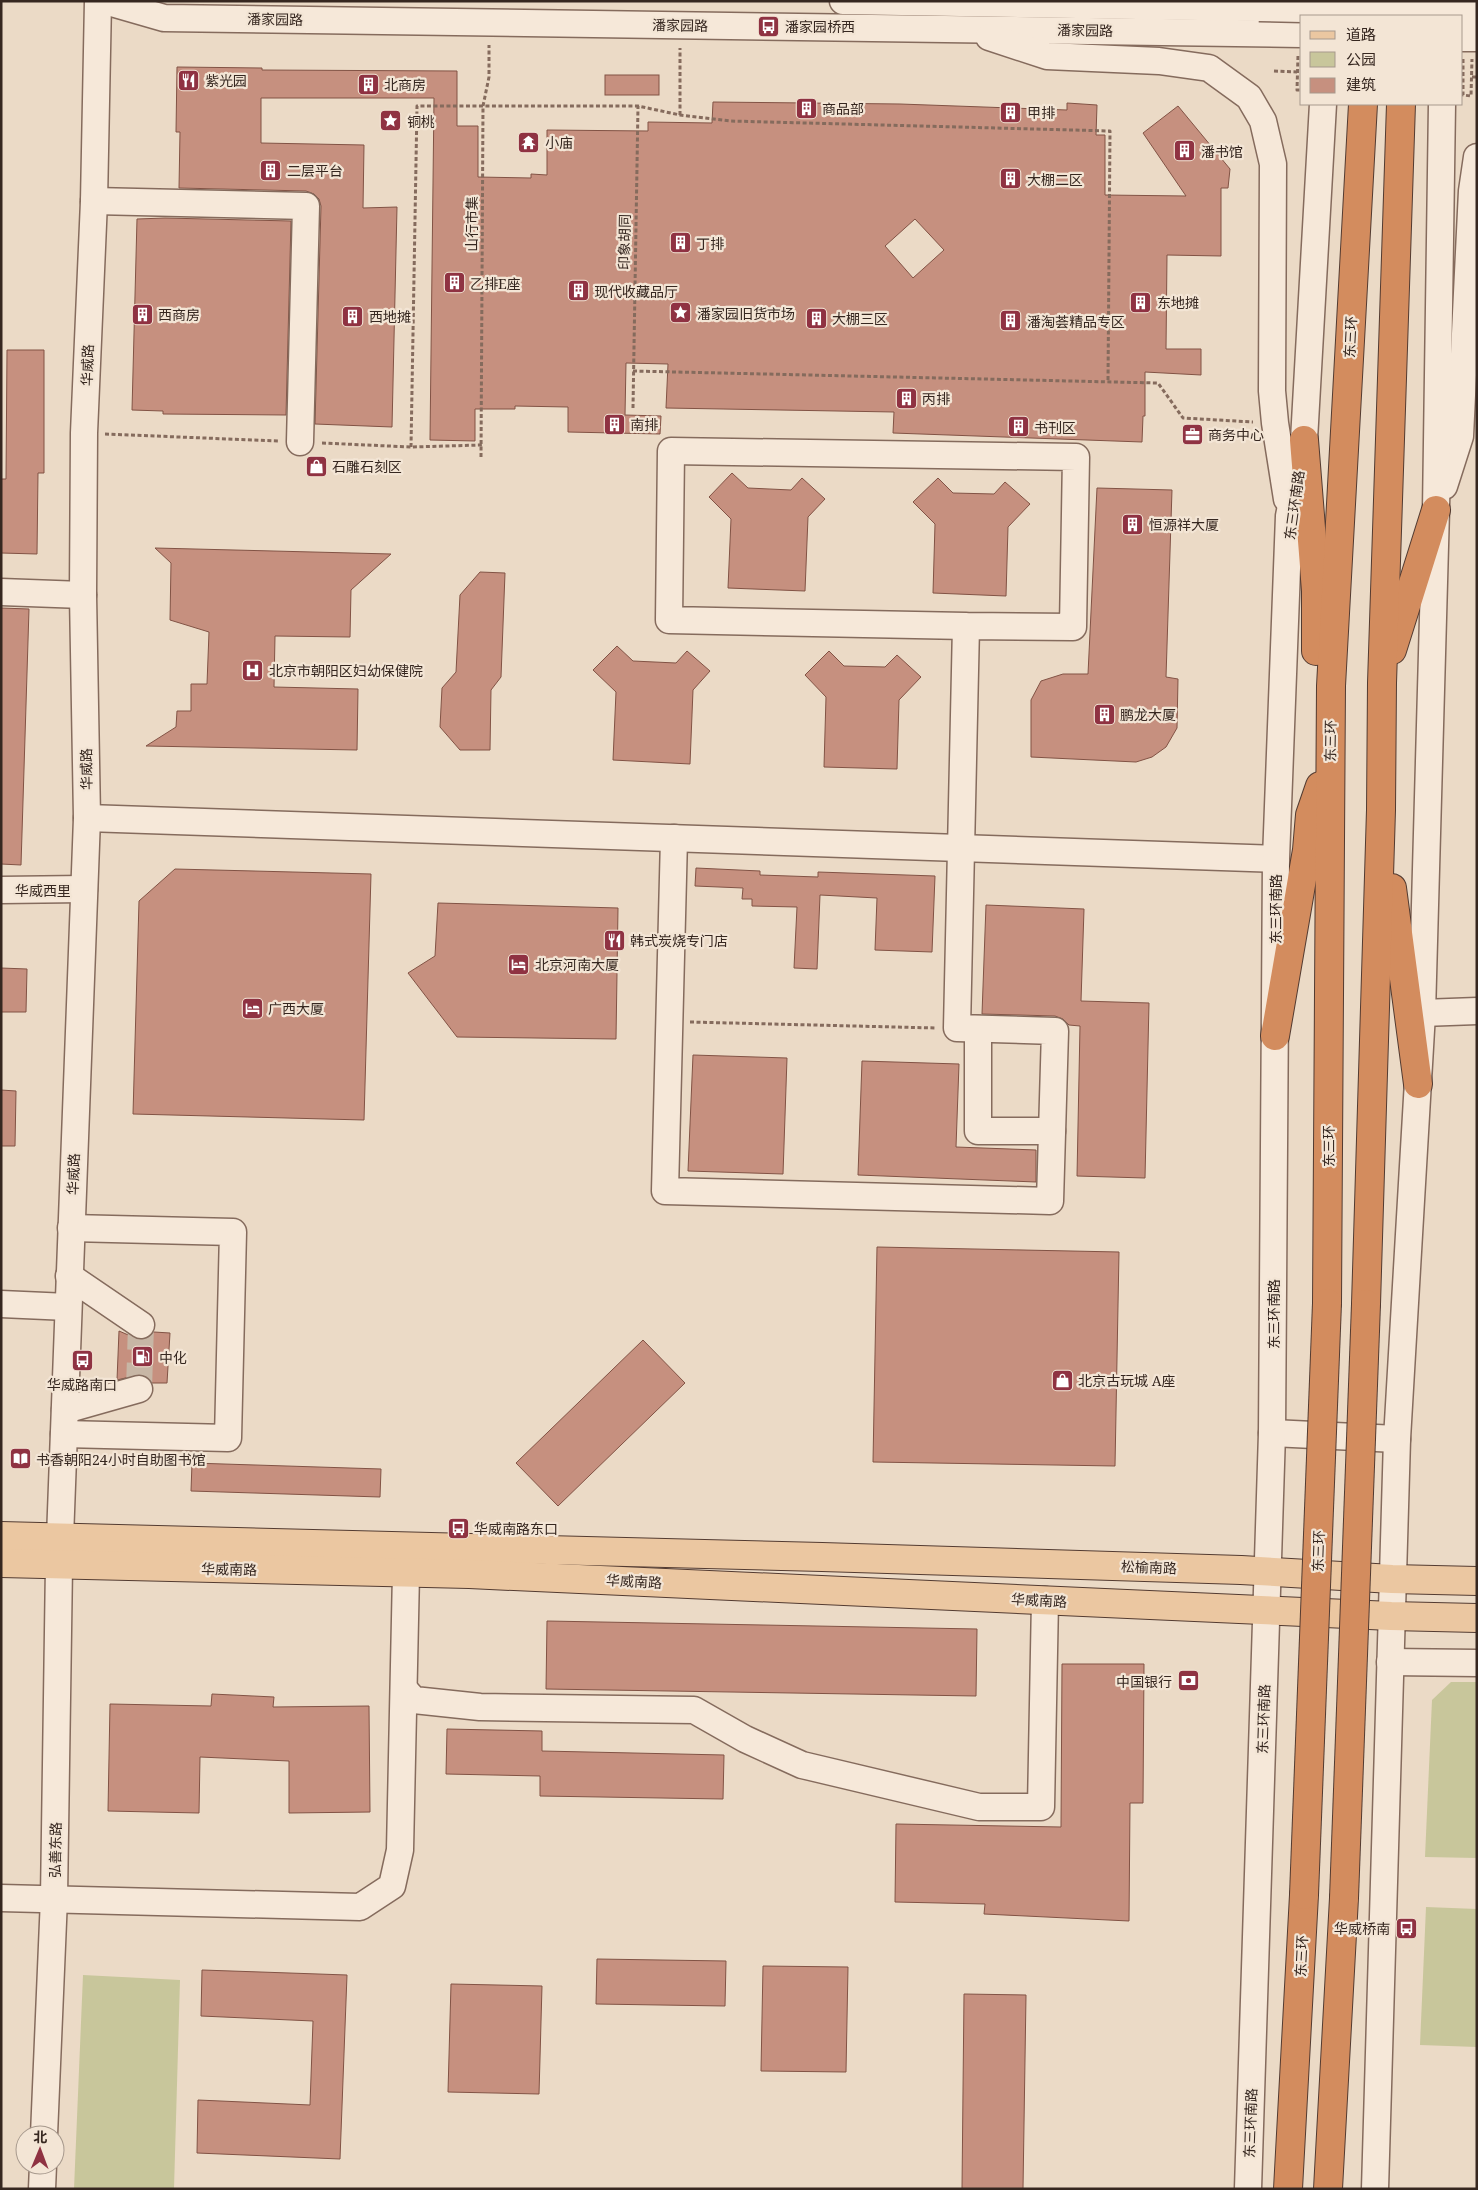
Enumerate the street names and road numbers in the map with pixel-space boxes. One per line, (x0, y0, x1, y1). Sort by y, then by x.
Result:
street label: 潘家园路 (247, 9, 303, 29)
street label: 潘家园路 (652, 15, 708, 35)
street label: 潘家园路 (1057, 20, 1113, 40)
street label: 山行市集 (462, 196, 481, 252)
street label: 印象胡同 (614, 214, 634, 270)
street label: 东三环 (1339, 316, 1361, 358)
street label: 华威路 (77, 344, 97, 386)
street label: 东三环南路 (1280, 469, 1308, 541)
street label: 东三环 (1320, 720, 1340, 762)
street label: 华威路 (76, 748, 96, 790)
street label: 东三环南路 (1266, 874, 1285, 944)
street label: 华威西里 (15, 881, 71, 900)
street label: 东三环 (1319, 1125, 1338, 1167)
street label: 华威路 (63, 1153, 83, 1195)
street label: 东三环南路 (1264, 1279, 1283, 1349)
street label: 东三环 (1308, 1530, 1328, 1572)
street label: 松榆南路 (1121, 1557, 1177, 1577)
street label: 华威南路 (201, 1559, 257, 1579)
street label: 华威南路 (606, 1570, 662, 1592)
street label: 华威南路 (1011, 1589, 1067, 1611)
street label: 东三环南路 (1252, 1684, 1274, 1754)
street label: 弘善东路 (45, 1822, 65, 1878)
street label: 东三环 (1290, 1935, 1312, 1977)
street label: 东三环南路 (1239, 2088, 1261, 2158)

